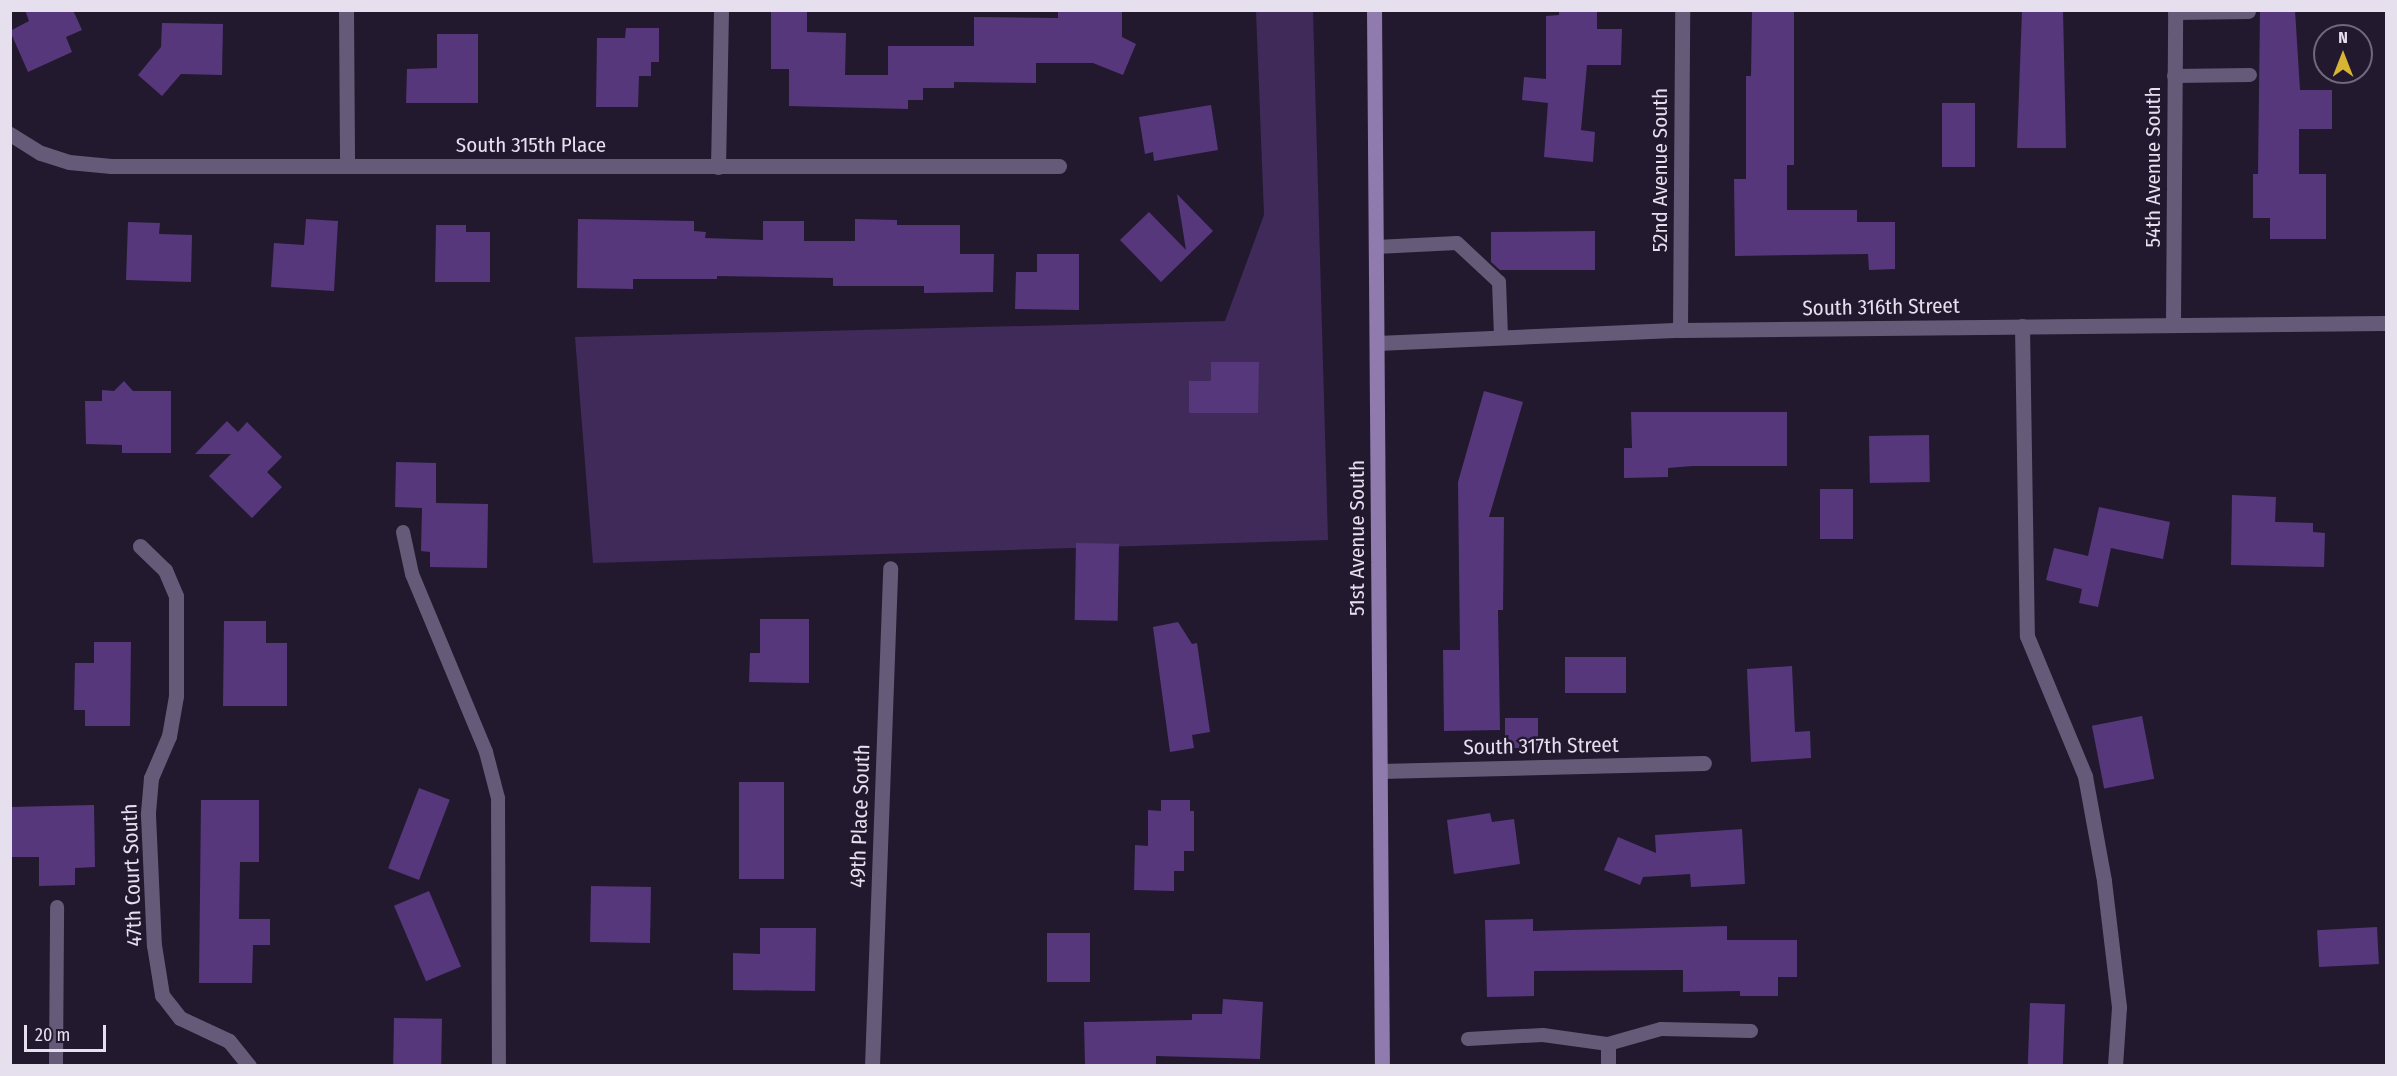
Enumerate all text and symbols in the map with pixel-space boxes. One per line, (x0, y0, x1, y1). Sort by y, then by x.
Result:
north arrow (2313, 24, 2373, 84)
text: N (2338, 28, 2348, 47)
street label: 54th Avenue South (2140, 86, 2166, 248)
street label: 52nd Avenue South (1647, 88, 1673, 252)
street label: South 315th Place (456, 132, 606, 158)
street label: South 316th Street (1802, 293, 1960, 321)
street label: 51st Avenue South (1344, 460, 1370, 616)
street label: South 317th Street (1463, 732, 1619, 760)
street label: 49th Place South (845, 744, 875, 888)
street label: 47th Court South (117, 803, 147, 947)
scale bar (27, 1013, 110, 1051)
text: 20 m (35, 1024, 70, 1046)

